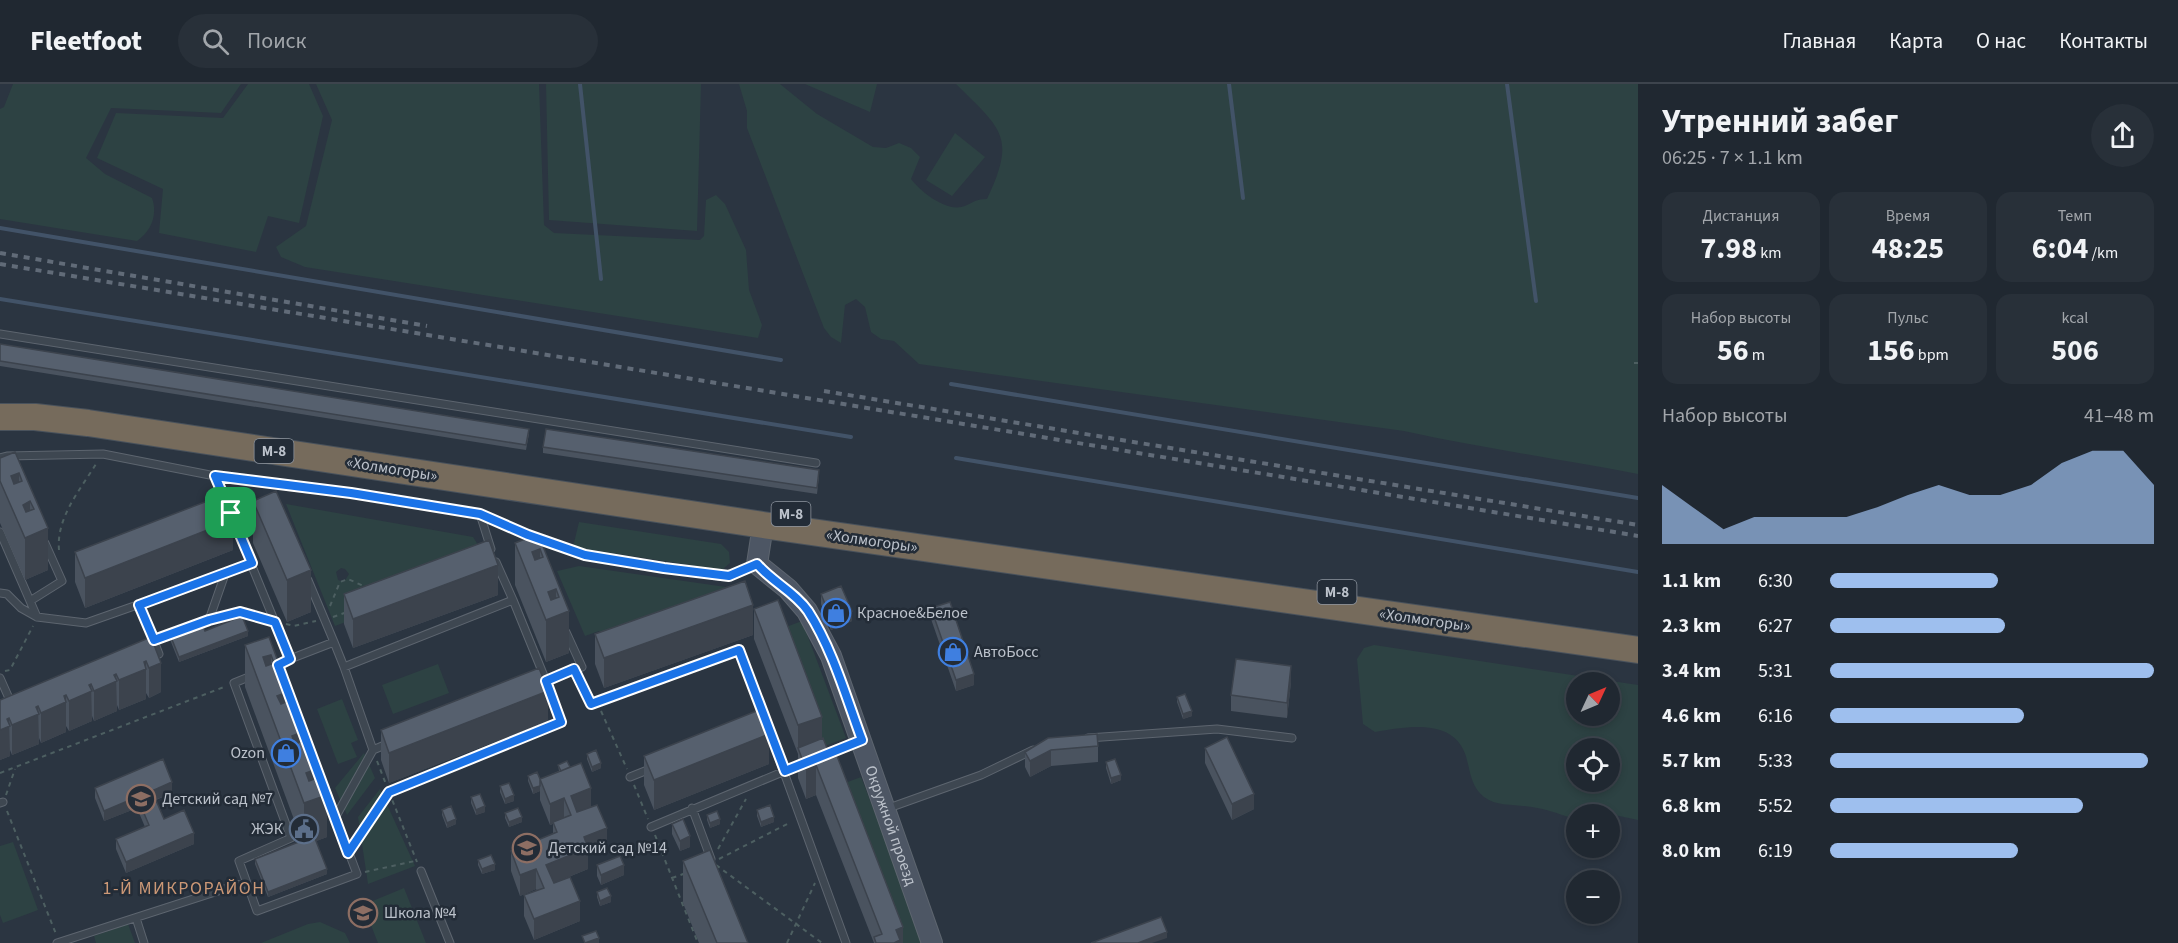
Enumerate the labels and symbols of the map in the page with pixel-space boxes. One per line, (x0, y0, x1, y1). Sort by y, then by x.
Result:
road number: М-8 (254, 439, 294, 463)
street label: «Холмогоры» (345, 451, 439, 487)
pin (205, 487, 256, 538)
road number: М-8 (772, 502, 810, 526)
street label: «Холмогоры» (825, 524, 919, 558)
road number: М-8 (1318, 580, 1356, 604)
shop icon: Красное&Белое (820, 597, 852, 629)
place label: Красное&Белое (857, 602, 968, 624)
street label: «Холмогоры» (1378, 603, 1472, 637)
shop icon: АвтоБосс (937, 636, 969, 668)
place label: АвтоБосс (974, 641, 1038, 663)
north arrow (1566, 672, 1620, 726)
shop icon: Ozon (270, 737, 302, 769)
place label: Ozon (230, 742, 265, 764)
street label: Окружной проезд (859, 762, 922, 889)
school or university icon: Детский сад №7 (125, 783, 157, 815)
place label: Детский сад №7 (162, 788, 273, 810)
public building icon: ЖЭК (288, 813, 320, 845)
place label: ЖЭК (251, 818, 284, 840)
school or university icon: Детский сад №14 (511, 832, 543, 864)
place label: Детский сад №14 (548, 837, 667, 859)
district label: 1-Й МИКРОРАЙОН (102, 876, 266, 901)
school or university icon: Школа №4 (347, 897, 379, 929)
place label: Школа №4 (384, 902, 456, 924)

